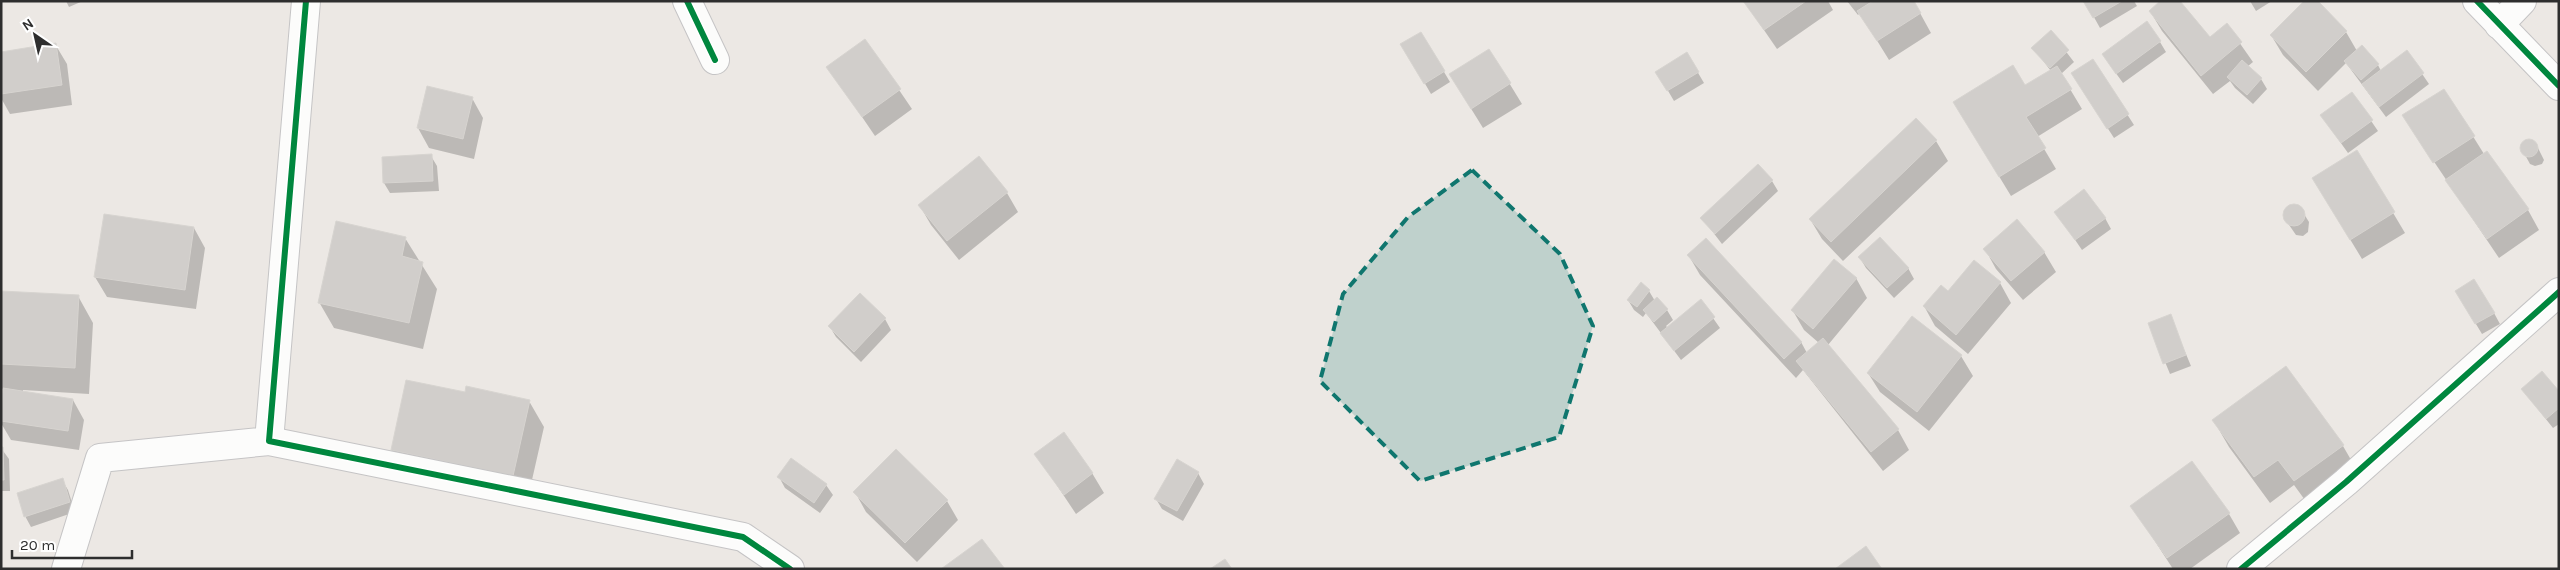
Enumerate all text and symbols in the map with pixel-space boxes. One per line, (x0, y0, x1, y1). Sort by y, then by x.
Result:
north arrow (10, 10, 60, 60)
text: N (19, 15, 37, 34)
scale bar (12, 528, 132, 560)
text: 20 m (20, 536, 55, 554)

